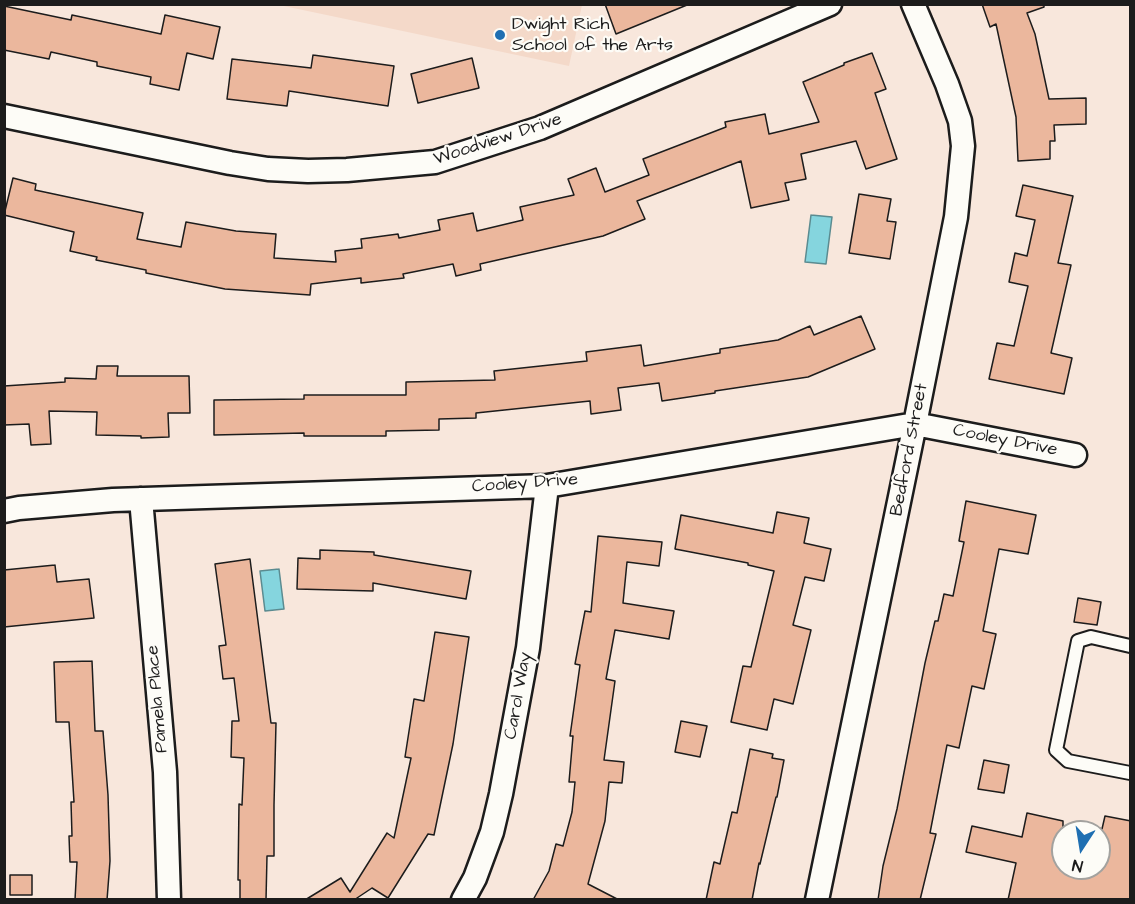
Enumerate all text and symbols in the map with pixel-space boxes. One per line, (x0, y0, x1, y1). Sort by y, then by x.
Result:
place label: Dwight Rich School of the Arts (512, 14, 673, 57)
marker: Dwight Rich School of the Arts (493, 28, 507, 42)
street label: Woodview Drive (431, 109, 565, 171)
street label: Bedford Street (887, 382, 933, 518)
street label: Cooley Drive (951, 420, 1059, 462)
street label: Cooley Drive (471, 470, 579, 498)
street label: Pamela Place (143, 644, 173, 754)
street label: Carol Way (501, 651, 537, 741)
north arrow (1051, 820, 1111, 880)
text: N (1070, 854, 1085, 877)

